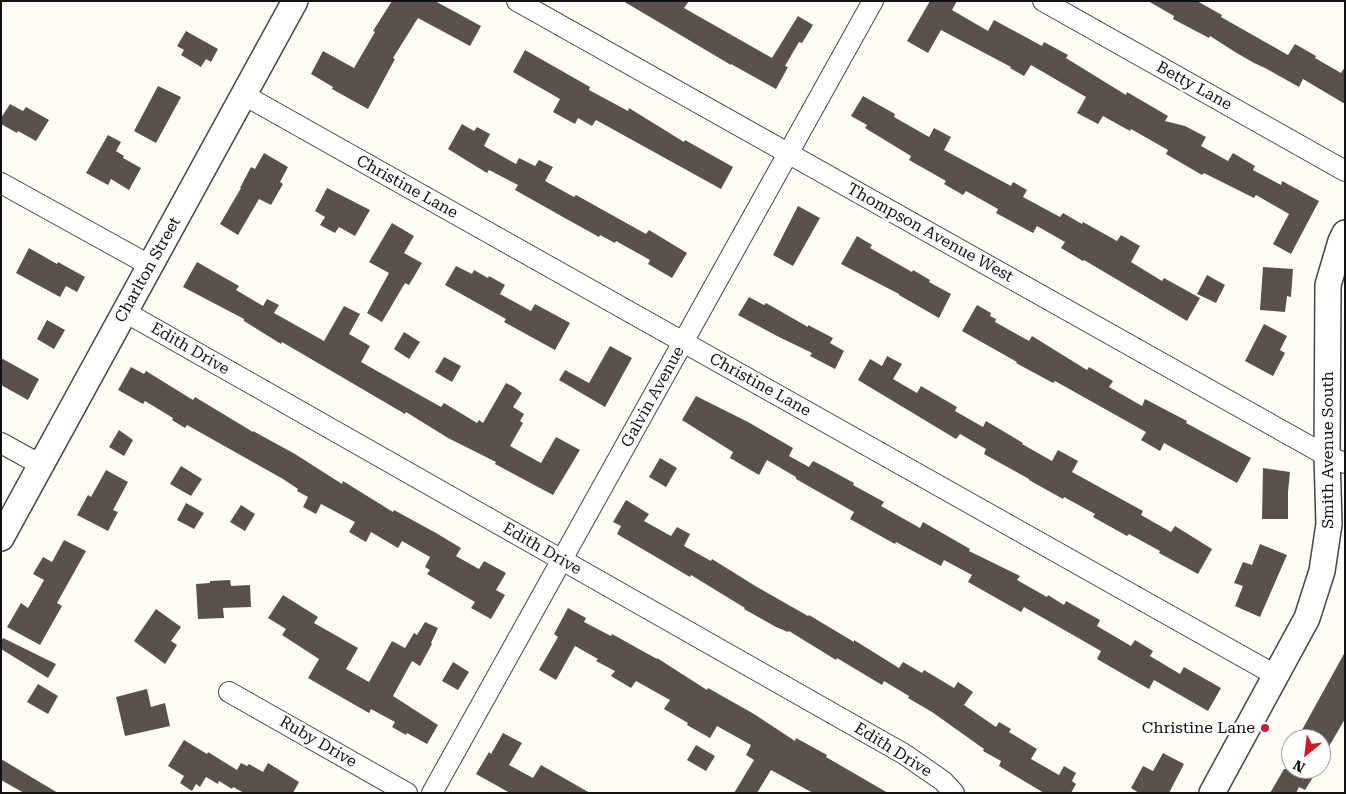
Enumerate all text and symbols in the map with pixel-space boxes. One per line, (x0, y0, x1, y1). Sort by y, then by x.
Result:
street label: Betty Lane (1153, 57, 1235, 115)
street label: Christine Lane (353, 151, 461, 223)
street label: Thompson Avenue West (844, 179, 1016, 287)
street label: Charlton Street (111, 214, 185, 326)
street label: Edith Drive (147, 319, 233, 379)
street label: Galvin Avenue (617, 343, 689, 451)
street label: Christine Lane (706, 349, 814, 421)
street label: Smith Avenue South (1318, 371, 1338, 529)
street label: Edith Drive (499, 519, 585, 579)
street label: Ruby Drive (276, 712, 360, 772)
place label: Christine Lane (1142, 718, 1255, 738)
street label: Edith Drive (851, 719, 935, 781)
marker: Christine Lane (1259, 722, 1271, 734)
north arrow (1281, 729, 1331, 779)
text: N (1291, 757, 1308, 776)

